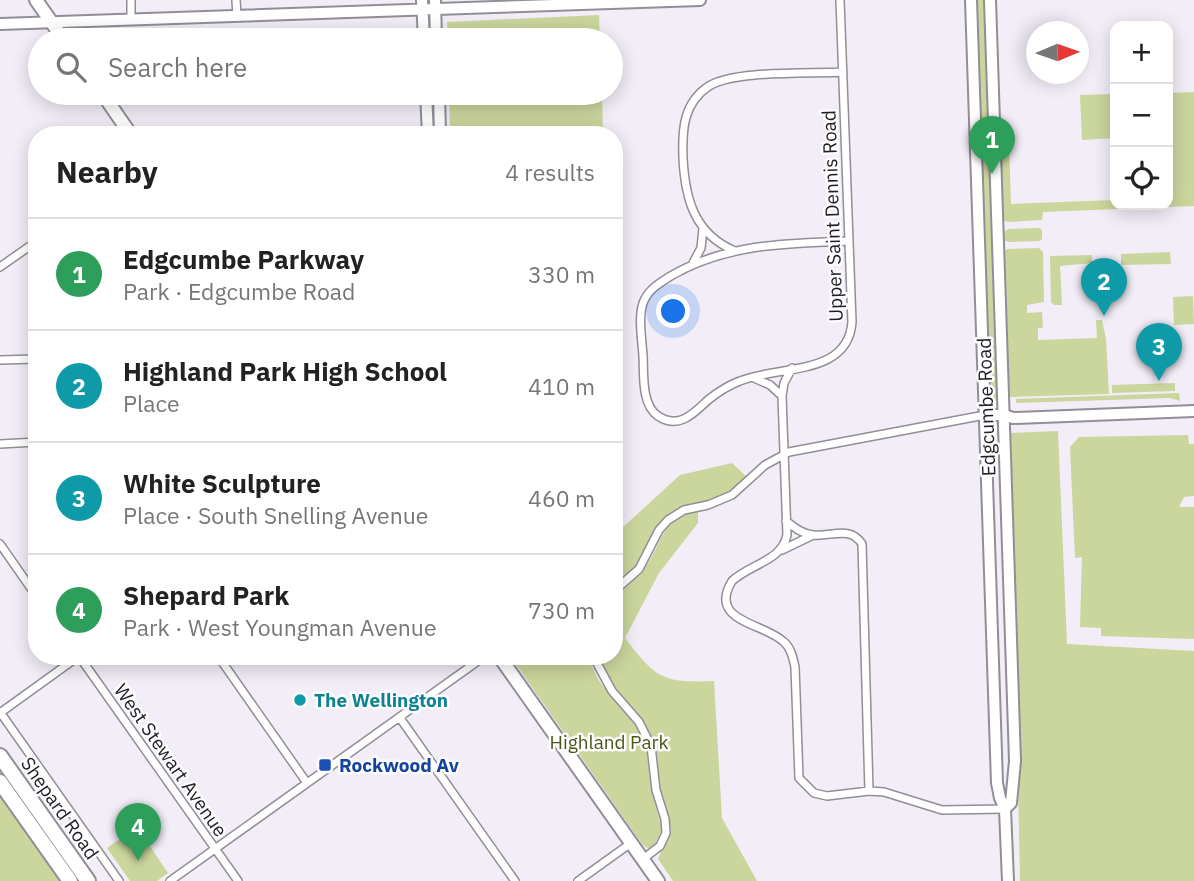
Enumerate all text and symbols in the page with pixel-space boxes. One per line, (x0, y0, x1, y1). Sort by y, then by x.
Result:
north arrow (1026, 21, 1089, 84)
map controls (1110, 21, 1173, 210)
button: + (1110, 21, 1173, 84)
search box (28, 28, 623, 105)
icon: search (52, 48, 90, 86)
text: Search here (108, 50, 247, 84)
button: − (1110, 84, 1173, 147)
street label: Upper Saint Dennis Road (816, 110, 848, 322)
pin: 1 (969, 116, 1015, 174)
button: locate (1110, 147, 1173, 210)
text: Nearby (56, 152, 158, 191)
text: 4 results (505, 157, 595, 187)
text: Edgcumbe Parkway (123, 242, 364, 276)
pin: 2 (1081, 258, 1127, 316)
text: 1 (72, 259, 86, 289)
text: 330 m (528, 259, 595, 289)
text: Park · Edgcumbe Road (123, 276, 355, 306)
your location (656, 294, 690, 328)
pin: 3 (1136, 323, 1182, 381)
street label: Edgcumbe Road (972, 337, 1000, 477)
text: Highland Park High School (123, 354, 447, 388)
text: 2 (72, 371, 86, 401)
text: 410 m (528, 371, 595, 401)
text: Place (123, 388, 180, 418)
text: White Sculpture (123, 466, 321, 500)
text: 3 (72, 483, 86, 513)
text: 460 m (528, 483, 595, 513)
text: Place · South Snelling Avenue (123, 500, 428, 530)
text: Shepard Park (123, 578, 289, 612)
text: 4 (72, 595, 86, 625)
text: 730 m (528, 595, 595, 625)
text: Park · West Youngman Avenue (123, 612, 437, 642)
street label: West Stewart Avenue (109, 679, 233, 841)
place label: The Wellington (314, 688, 448, 712)
marker: The Wellington (292, 692, 308, 708)
park label: Highland Park (549, 730, 669, 754)
street label: Shepard Road (16, 752, 104, 864)
place label: Rockwood Av (339, 753, 460, 777)
marker: Rockwood Av (317, 757, 333, 773)
pin: 4 (115, 803, 161, 861)

